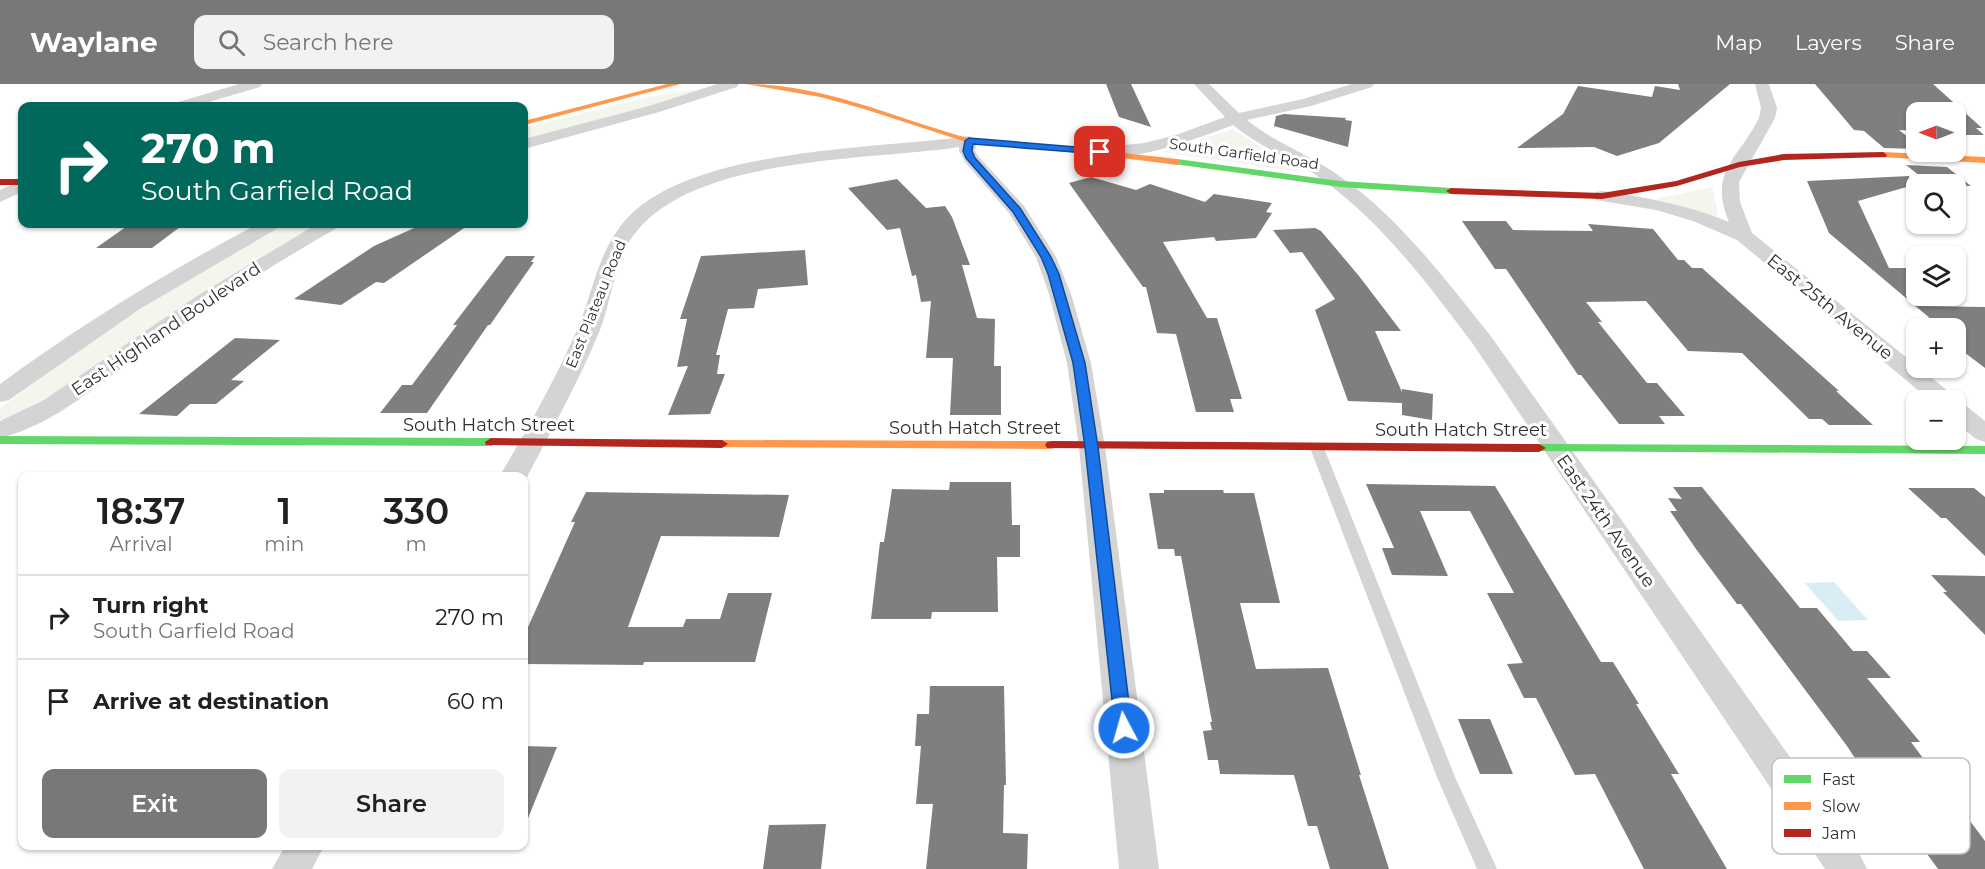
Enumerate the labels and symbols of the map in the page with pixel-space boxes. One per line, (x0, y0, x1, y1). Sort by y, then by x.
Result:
north arrow (1906, 102, 1966, 162)
pin (1074, 126, 1125, 177)
street label: South Garfield Road (1168, 134, 1320, 173)
street label: East Plateau Road (561, 237, 630, 371)
street label: East 25th Avenue (1763, 249, 1898, 365)
street label: East Highland Boulevard (67, 257, 265, 401)
street label: South Hatch Street (403, 414, 575, 436)
street label: South Hatch Street (889, 417, 1061, 439)
street label: South Hatch Street (1375, 419, 1547, 441)
street label: East 24th Avenue (1552, 450, 1660, 592)
position arrow (1092, 696, 1156, 760)
legend (1772, 758, 1970, 854)
text: Fast (1822, 770, 1856, 789)
text: Slow (1822, 797, 1860, 816)
text: Jam (1821, 824, 1856, 843)

